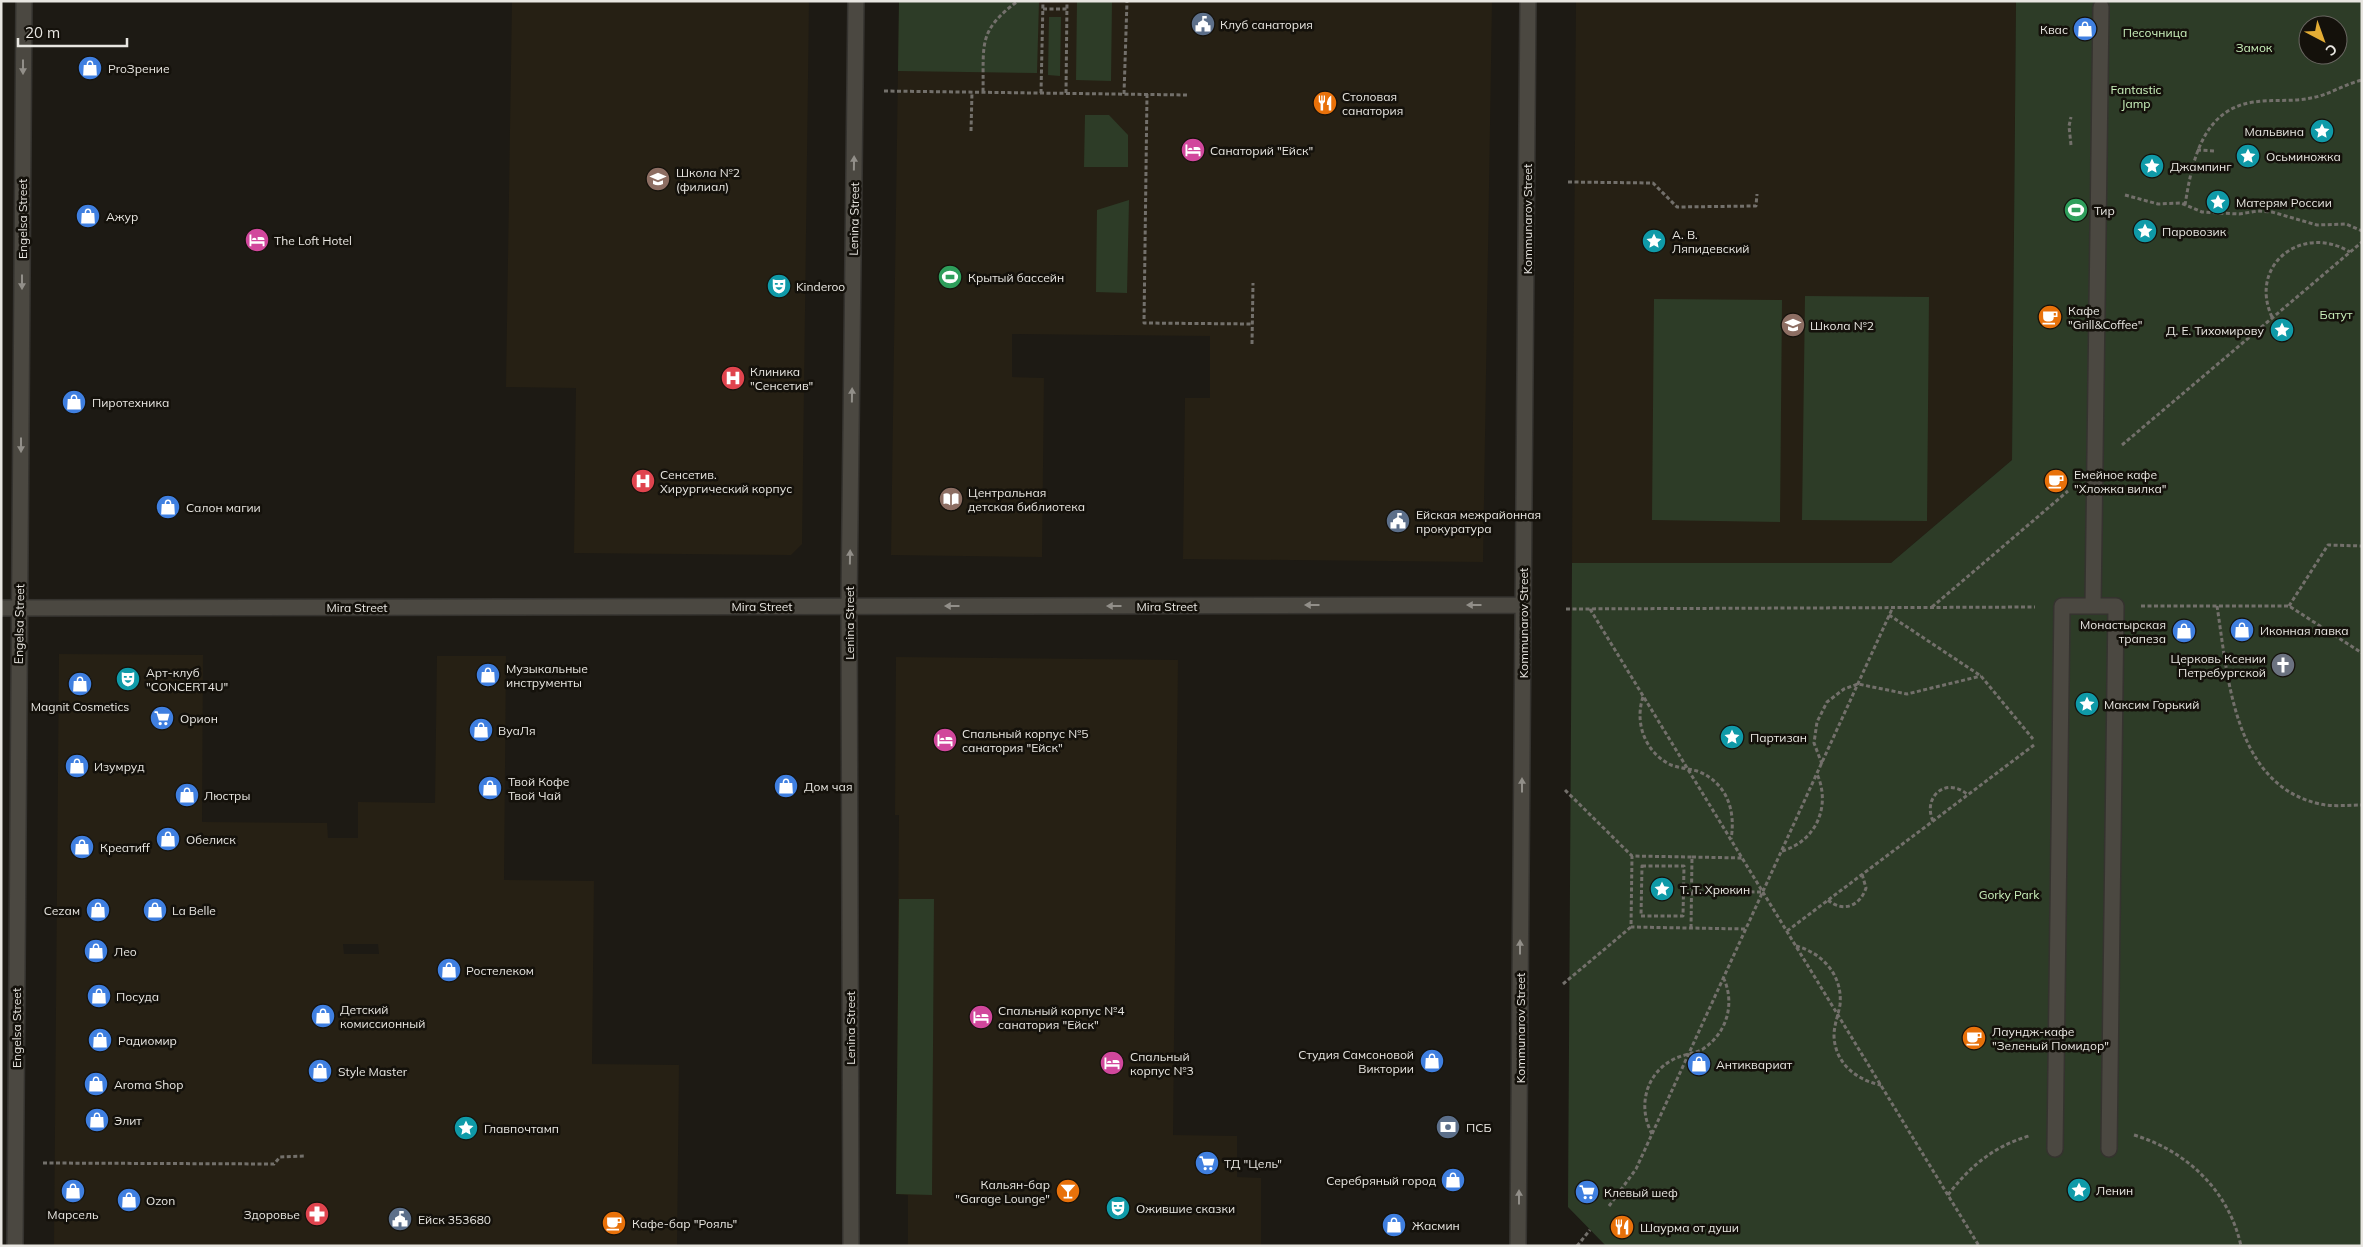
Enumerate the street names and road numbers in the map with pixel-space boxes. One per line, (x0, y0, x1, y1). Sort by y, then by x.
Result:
street label: Kommunarov Street (1520, 164, 1535, 274)
street label: Engelsa Street (15, 179, 30, 259)
street label: Lenina Street (846, 182, 862, 256)
street label: Kommunarov Street (1516, 568, 1531, 678)
street label: Engelsa Street (11, 584, 27, 664)
street label: Lenina Street (842, 586, 857, 660)
street label: Mira Street (732, 599, 792, 614)
street label: Mira Street (1137, 599, 1197, 614)
street label: Mira Street (327, 600, 387, 615)
street label: Kommunarov Street (1513, 973, 1528, 1083)
street label: Engelsa Street (9, 988, 24, 1068)
street label: Lenina Street (843, 991, 858, 1065)

